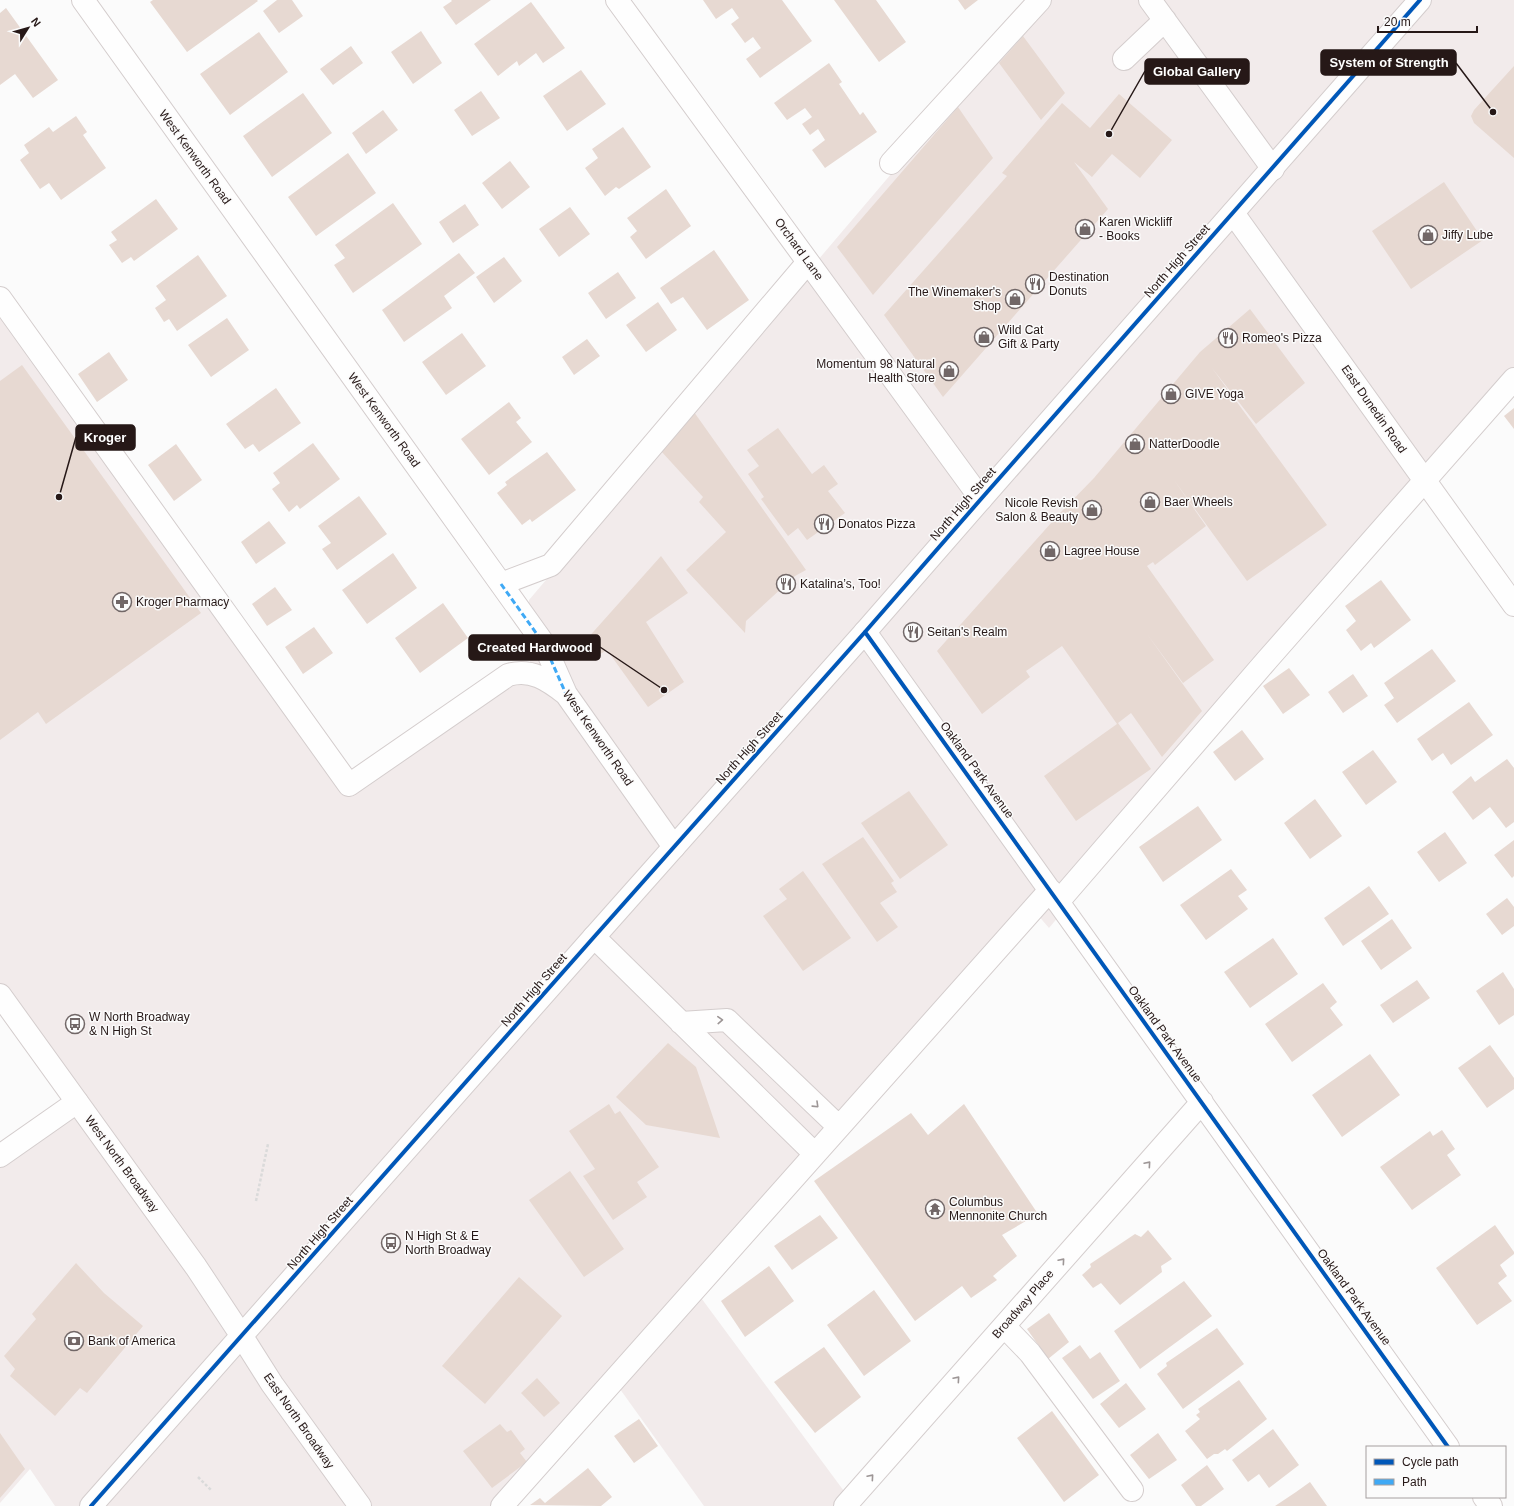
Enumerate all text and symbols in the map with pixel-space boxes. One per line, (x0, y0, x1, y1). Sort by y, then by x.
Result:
north arrow (8, 8, 48, 48)
scale bar (1378, 8, 1477, 34)
text: N (29, 15, 43, 29)
text: 20 m (1384, 15, 1411, 29)
callout: System of Strength (1321, 50, 1456, 75)
text: System of Strength (1329, 55, 1449, 70)
callout: Global Gallery (1145, 59, 1249, 84)
text: Global Gallery (1153, 64, 1242, 79)
street label: West Kenworth Road (156, 107, 234, 207)
street label: Orchard Lane (772, 215, 826, 283)
place label: Karen Wickliff - Books (1099, 215, 1173, 243)
shop icon: Karen Wickliff - Books (1074, 218, 1096, 240)
street label: North High Street (1141, 221, 1213, 301)
shop icon: Jiffy Lube (1417, 224, 1439, 246)
place label: Jiffy Lube (1442, 228, 1493, 242)
place label: Destination Donuts (1049, 270, 1109, 298)
restaurant icon: Destination Donuts (1024, 273, 1046, 295)
place label: The Winemaker's Shop (908, 285, 1001, 313)
shop icon: The Winemaker's Shop (1004, 288, 1026, 310)
place label: Wild Cat Gift & Party (998, 323, 1059, 351)
shop icon: Wild Cat Gift & Party (973, 326, 995, 348)
restaurant icon: Romeo's Pizza (1217, 327, 1239, 349)
place label: Romeo's Pizza (1242, 331, 1322, 345)
place label: Momentum 98 Natural Health Store (816, 357, 935, 385)
shop icon: Momentum 98 Natural Health Store (938, 360, 960, 382)
street label: East Dunedin Road (1338, 362, 1410, 456)
street label: West Kenworth Road (345, 370, 423, 470)
shop icon: GIVE Yoga (1160, 383, 1182, 405)
place label: GIVE Yoga (1185, 387, 1244, 401)
callout: Kroger (76, 425, 135, 450)
text: Kroger (84, 430, 126, 445)
shop icon: NatterDoodle (1124, 433, 1146, 455)
place label: NatterDoodle (1149, 437, 1220, 451)
street label: North High Street (927, 464, 999, 544)
shop icon: Baer Wheels (1139, 491, 1161, 513)
place label: Baer Wheels (1164, 495, 1233, 509)
place label: Nicole Revish Salon & Beauty (995, 496, 1078, 524)
shop icon: Nicole Revish Salon & Beauty (1081, 499, 1103, 521)
restaurant icon: Donatos Pizza (813, 513, 835, 535)
place label: Donatos Pizza (838, 517, 916, 531)
shop icon: Lagree House (1039, 540, 1061, 562)
place label: Lagree House (1064, 544, 1140, 558)
restaurant icon: Katalina’s, Too! (775, 573, 797, 595)
place label: Katalina’s, Too! (800, 577, 881, 591)
pharmacy icon: Kroger Pharmacy (111, 591, 133, 613)
place label: Kroger Pharmacy (136, 595, 229, 609)
restaurant icon: Seitan's Realm (902, 621, 924, 643)
place label: Seitan's Realm (927, 625, 1007, 639)
callout: Created Hardwood (469, 635, 600, 660)
text: Created Hardwood (477, 640, 593, 655)
street label: West Kenworth Road (560, 688, 636, 788)
street label: North High Street (713, 708, 786, 787)
street label: Oakland Park Avenue (937, 719, 1017, 821)
street label: North High Street (498, 950, 570, 1030)
street label: Oakland Park Avenue (1125, 983, 1205, 1085)
place label: W North Broadway & N High St (89, 1010, 190, 1038)
bus stop icon: W North Broadway & N High St (64, 1013, 86, 1035)
one-way arrow (717, 1016, 723, 1025)
one-way arrow (811, 1100, 819, 1108)
street label: West North Broadway (82, 1113, 162, 1215)
one-way arrow (1143, 1161, 1150, 1168)
street label: North High Street (284, 1193, 356, 1273)
place label: Columbus Mennonite Church (949, 1195, 1047, 1223)
temple icon: Columbus Mennonite Church (924, 1198, 946, 1220)
place label: N High St & E North Broadway (405, 1229, 491, 1257)
bus stop icon: N High St & E North Broadway (380, 1232, 402, 1254)
street label: Oakland Park Avenue (1314, 1246, 1394, 1348)
one-way arrow (1057, 1258, 1064, 1266)
street label: Broadway Place (989, 1266, 1057, 1341)
bank icon: Bank of America (63, 1330, 85, 1352)
place label: Bank of America (88, 1334, 176, 1348)
street label: East North Broadway (261, 1371, 337, 1471)
one-way arrow (952, 1377, 959, 1384)
legend (1366, 1446, 1506, 1498)
text: Cycle path (1402, 1455, 1459, 1469)
one-way arrow (866, 1474, 874, 1482)
text: Path (1402, 1475, 1427, 1489)

